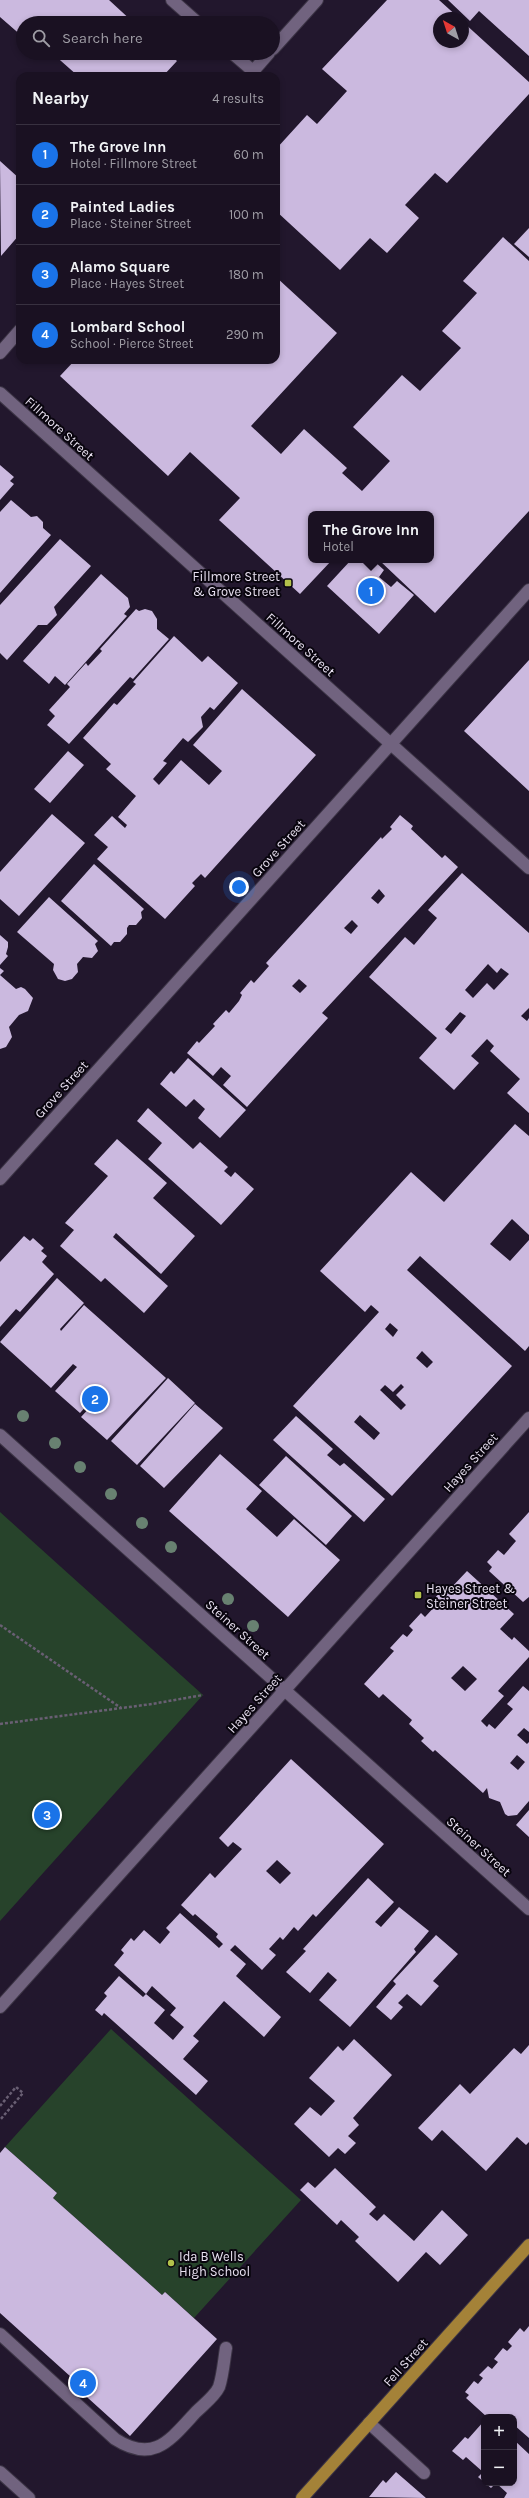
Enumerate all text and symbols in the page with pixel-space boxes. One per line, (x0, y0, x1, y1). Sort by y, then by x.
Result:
north arrow (433, 12, 469, 48)
search box (16, 16, 280, 60)
icon: search (30, 27, 52, 49)
text: Search here (62, 29, 143, 47)
text: Nearby (32, 88, 89, 108)
text: 4 results (212, 91, 264, 106)
text: The Grove Inn (70, 138, 166, 156)
text: 1 (43, 147, 47, 162)
text: 60 m (234, 147, 264, 162)
text: Hotel · Fillmore Street (70, 156, 197, 171)
text: Painted Ladies (70, 198, 175, 216)
text: 2 (41, 207, 49, 222)
text: 100 m (229, 207, 264, 222)
text: Place · Steiner Street (70, 216, 191, 231)
text: Alamo Square (70, 258, 170, 276)
text: 3 (41, 267, 49, 282)
text: 180 m (229, 267, 264, 282)
text: Place · Hayes Street (70, 276, 184, 291)
text: Lombard School (70, 318, 185, 336)
text: 4 (41, 327, 49, 342)
text: 290 m (226, 327, 264, 342)
text: School · Pierce Street (70, 336, 193, 351)
street label: Fillmore Street (22, 394, 97, 463)
popup (308, 511, 434, 563)
text: The Grove Inn (323, 521, 419, 539)
text: Hotel (323, 539, 354, 554)
place label: Fillmore Street & Grove Street (193, 569, 280, 599)
pin: 1 (358, 576, 384, 606)
marker: Fillmore Street & Grove Street (283, 578, 293, 588)
street label: Fillmore Street (263, 610, 338, 679)
street label: Grove Street (249, 816, 308, 880)
your location (229, 877, 249, 897)
street label: Grove Street (32, 1057, 91, 1121)
pin: 2 (82, 1384, 108, 1414)
street label: Hayes Street (440, 1430, 501, 1495)
place label: Hayes Street & Steiner Street (426, 1581, 515, 1611)
marker: Hayes Street & Steiner Street (413, 1590, 423, 1600)
street label: Steiner Street (202, 1597, 273, 1662)
street label: Hayes Street (224, 1671, 285, 1736)
pin: 3 (34, 1800, 60, 1830)
street label: Steiner Street (443, 1814, 514, 1879)
place label: Ida B Wells High School (179, 2249, 250, 2279)
marker: Ida B Wells High School (166, 2258, 176, 2268)
street label: Fell Street (380, 2335, 431, 2389)
pin: 4 (70, 2368, 96, 2398)
map controls (481, 2414, 517, 2486)
button: + (481, 2414, 517, 2450)
button: − (481, 2450, 517, 2486)

